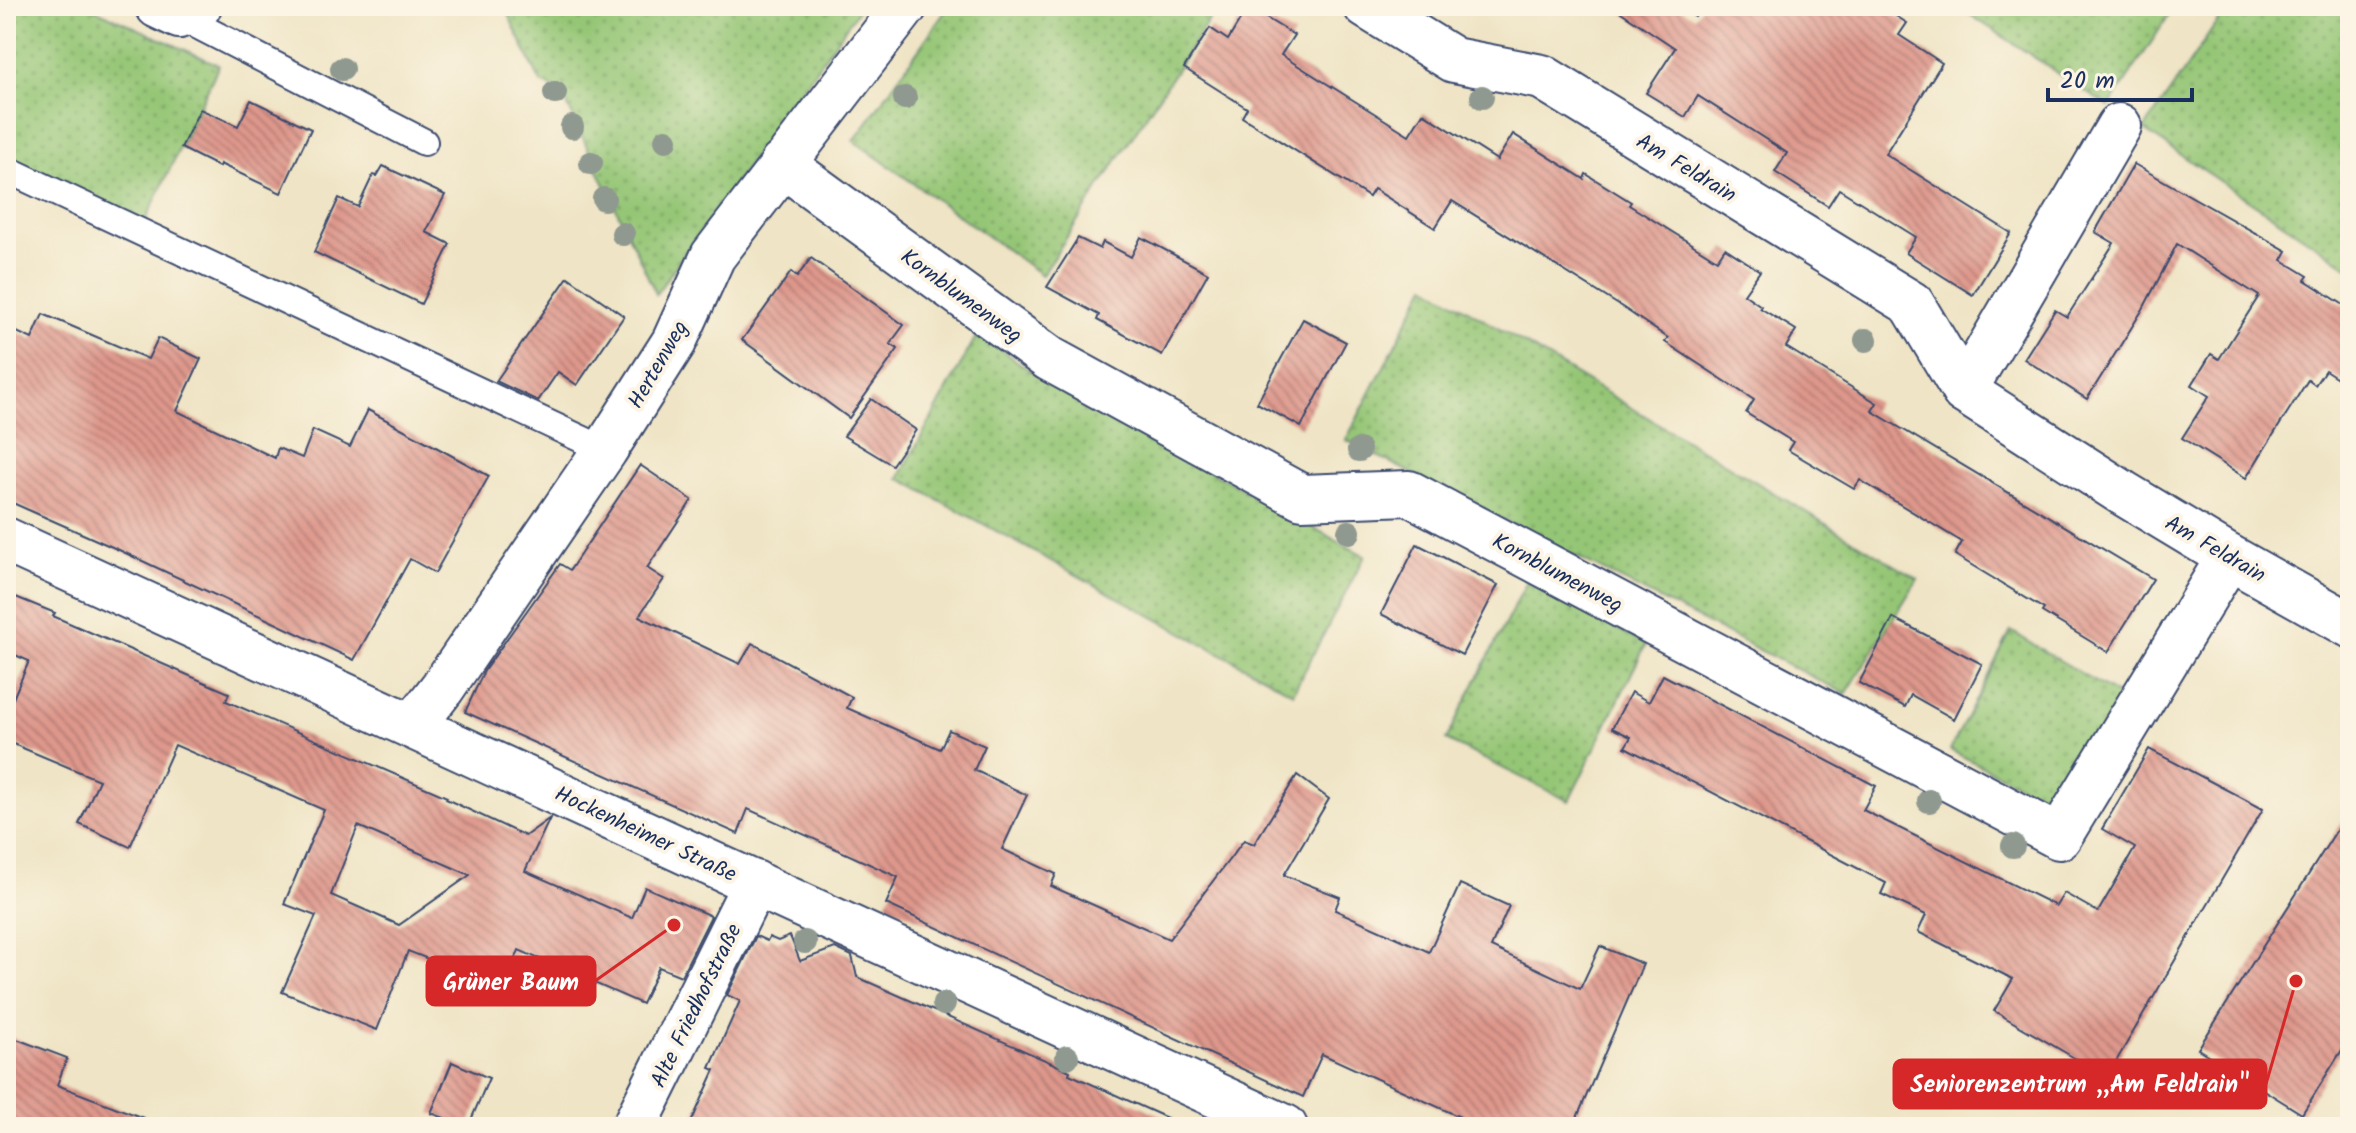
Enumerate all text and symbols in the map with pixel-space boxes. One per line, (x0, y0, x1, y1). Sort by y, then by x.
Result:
scale bar (2048, 52, 2192, 102)
text: 20 m (2060, 62, 2115, 101)
street label: Am Feldrain (1629, 125, 1743, 213)
street label: Kornblumenweg (892, 241, 1029, 353)
street label: Hertenweg (620, 314, 699, 416)
street label: Am Feldrain (2157, 507, 2272, 593)
street label: Kornblumenweg (1485, 525, 1629, 623)
street label: Hockenheimer Straße (548, 778, 742, 893)
street label: Alte Friedhofstraße (642, 918, 752, 1094)
callout: Grüner Baum (427, 957, 595, 1005)
text: Grüner Baum (443, 964, 579, 1003)
callout: Seniorenzentrum „Am Feldrain" (1894, 1060, 2266, 1108)
text: Seniorenzentrum „Am Feldrain" (1910, 1066, 2250, 1105)

